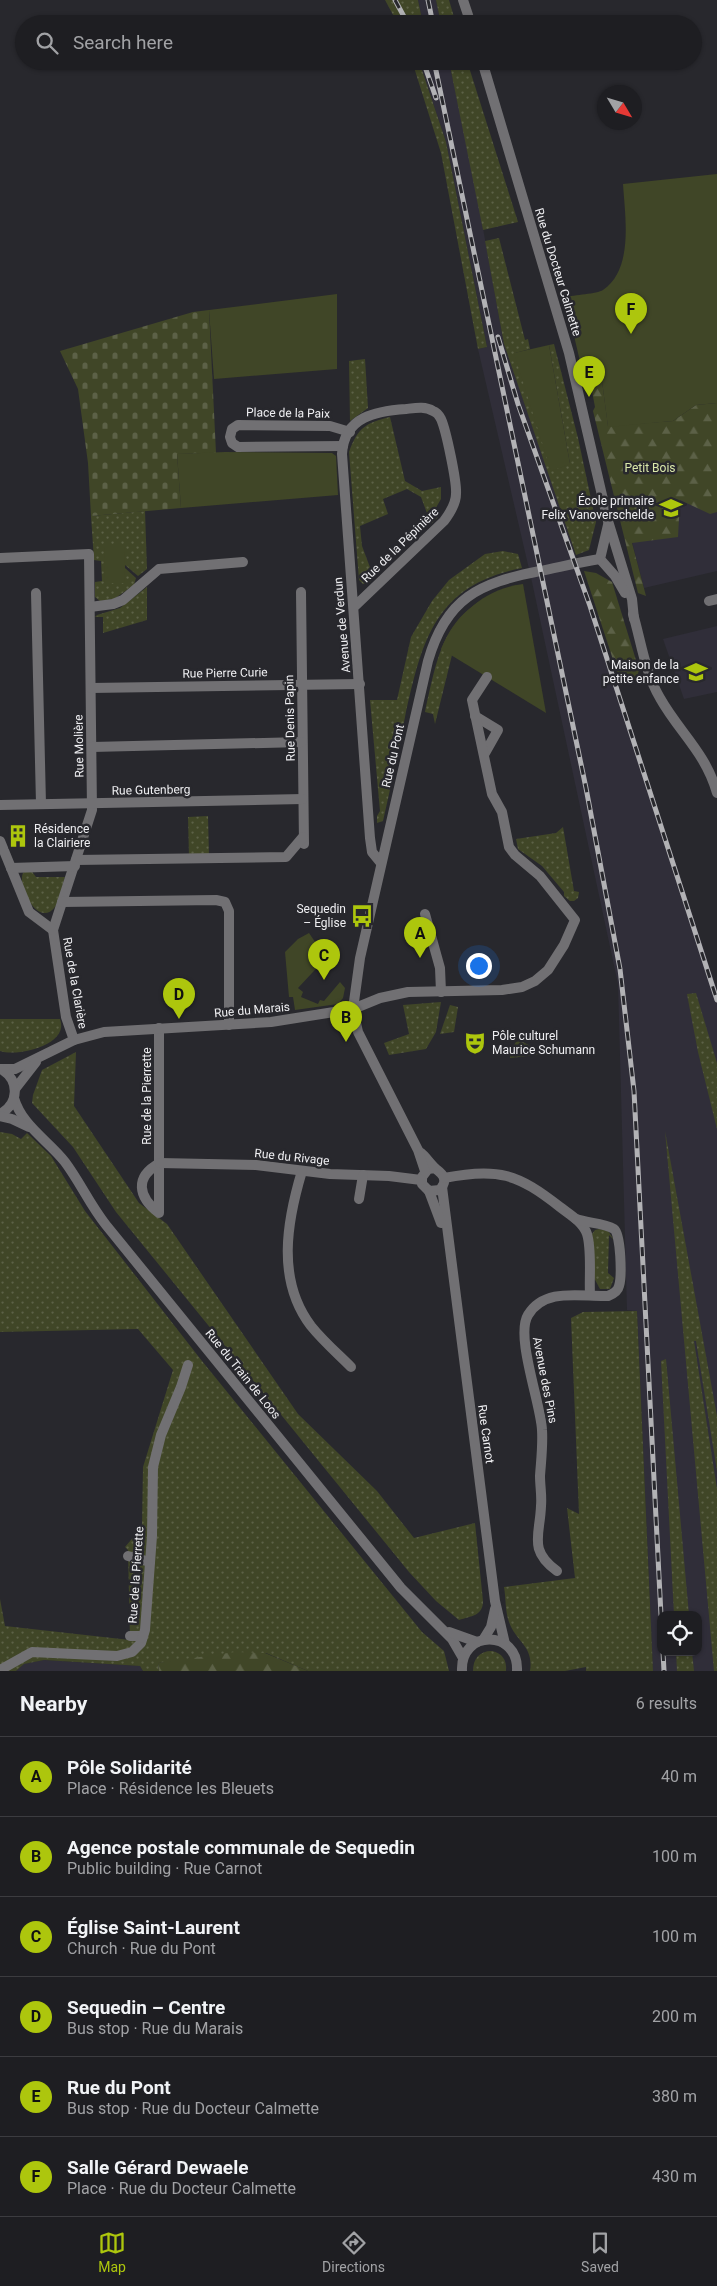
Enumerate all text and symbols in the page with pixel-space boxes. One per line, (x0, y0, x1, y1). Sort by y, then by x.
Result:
search box (15, 15, 702, 70)
icon: search (33, 29, 61, 57)
text: Search here (73, 31, 173, 54)
north arrow (597, 85, 642, 130)
street label: Rue du Docteur Calmette (532, 206, 584, 338)
pin: F (615, 293, 647, 334)
pin: E (573, 356, 605, 397)
street label: Place de la Paix (246, 405, 330, 421)
park label: Petit Bois (624, 461, 676, 475)
place label: École primaire Felix Vanoverschelde (541, 493, 654, 522)
school or university icon: École primaire Felix Vanoverschelde (658, 495, 684, 521)
street label: Rue de la Pépinière (359, 505, 441, 585)
street label: Avenue de Verdun (331, 577, 353, 673)
place label: Maison de la petite enfance (603, 658, 679, 686)
school or university icon: Maison de la petite enfance (683, 659, 709, 685)
street label: Rue Pierre Curie (182, 665, 268, 681)
street label: Rue Denis Papin (282, 675, 298, 761)
street label: Rue Molière (71, 714, 87, 778)
street label: Rue du Pont (379, 723, 407, 789)
street label: Rue Gutenberg (111, 782, 191, 798)
place label: Résidence la Clairiere (34, 822, 90, 850)
building icon: Résidence la Clairiere (5, 823, 31, 849)
place label: Sequedin – Église (296, 902, 346, 930)
bus stop icon: Sequedin – Église (349, 903, 375, 929)
pin: A (404, 917, 436, 958)
street label: Rue de la Clarière (60, 936, 90, 1030)
pin: C (308, 939, 340, 980)
your location (466, 953, 492, 979)
pin: D (163, 978, 195, 1019)
street label: Rue du Marais (213, 1000, 291, 1020)
pin: B (330, 1001, 362, 1042)
place label: Pôle culturel Maurice Schumann (492, 1029, 595, 1057)
theatre icon: Pôle culturel Maurice Schumann (462, 1030, 488, 1056)
street label: Rue de la Pierrette (140, 1047, 154, 1145)
street label: Rue du Rivage (254, 1146, 330, 1168)
street label: Rue du Train de Loos (202, 1326, 284, 1422)
street label: Avenue des Pins (530, 1336, 560, 1424)
street label: Rue Carnot (475, 1404, 497, 1464)
street label: Rue de la Pierrette (126, 1526, 146, 1624)
map controls (657, 1611, 702, 1656)
button: locate (657, 1611, 702, 1656)
text: Nearby (20, 1692, 87, 1716)
text: 6 results (636, 1694, 697, 1713)
text: Pôle Solidarité (67, 1756, 192, 1779)
text: A (31, 1767, 41, 1786)
text: 40 m (661, 1767, 697, 1786)
text: Place · Résidence les Bleuets (67, 1779, 274, 1798)
text: Agence postale communale de Sequedin (67, 1836, 415, 1859)
text: B (31, 1847, 41, 1866)
text: 100 m (652, 1847, 697, 1866)
text: Public building · Rue Carnot (67, 1859, 262, 1878)
text: Église Saint-Laurent (67, 1916, 240, 1939)
text: C (31, 1927, 41, 1946)
text: 100 m (652, 1927, 697, 1946)
text: Church · Rue du Pont (67, 1939, 216, 1958)
text: Sequedin – Centre (67, 1996, 225, 2019)
text: D (31, 2007, 41, 2026)
text: 200 m (652, 2007, 697, 2026)
text: Bus stop · Rue du Marais (67, 2019, 243, 2038)
text: Rue du Pont (67, 2076, 171, 2099)
text: E (32, 2087, 41, 2106)
text: 380 m (652, 2087, 697, 2106)
text: Bus stop · Rue du Docteur Calmette (67, 2099, 319, 2118)
text: Salle Gérard Dewaele (67, 2156, 248, 2179)
text: F (32, 2167, 40, 2186)
text: 430 m (652, 2167, 697, 2186)
text: Place · Rue du Docteur Calmette (67, 2179, 296, 2198)
tab: Map (98, 2229, 126, 2275)
tab: Directions (322, 2229, 385, 2275)
tab: Saved (581, 2229, 619, 2275)

